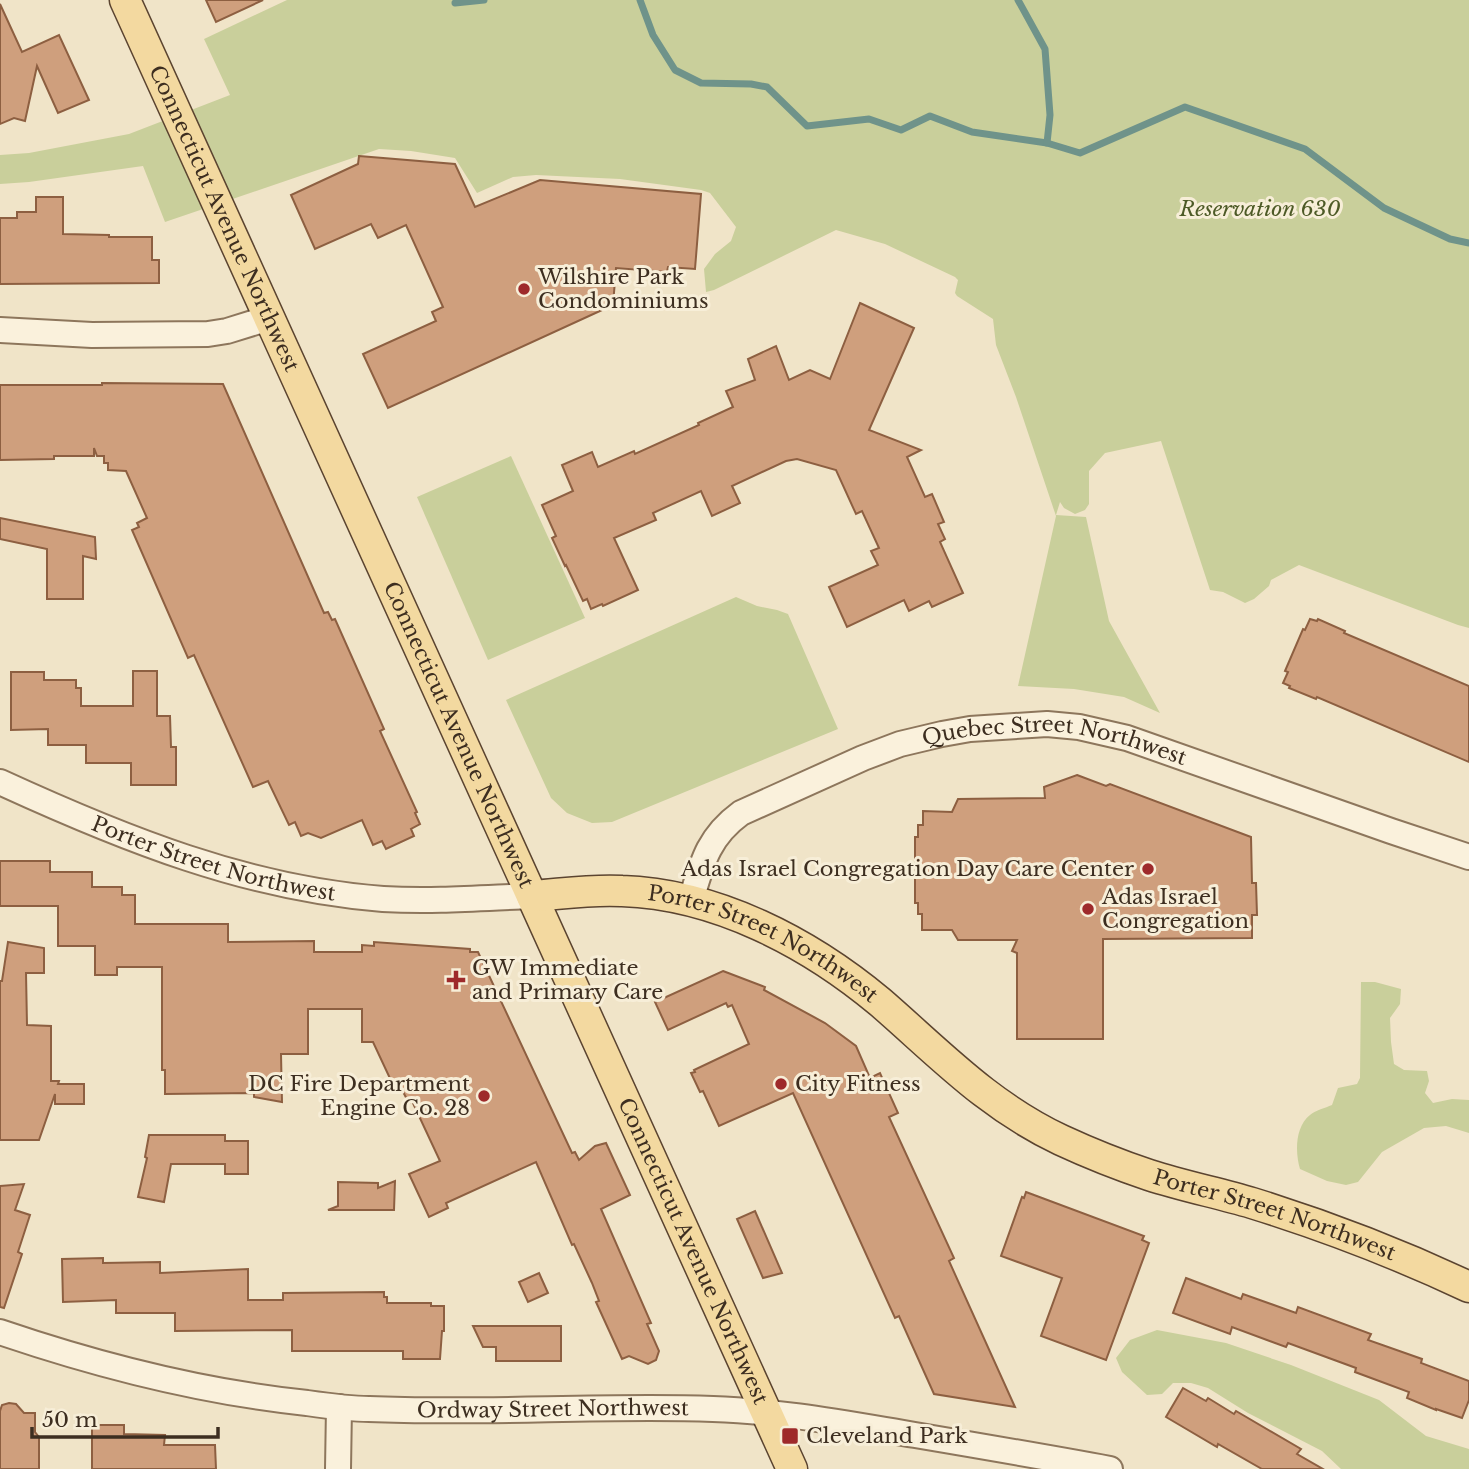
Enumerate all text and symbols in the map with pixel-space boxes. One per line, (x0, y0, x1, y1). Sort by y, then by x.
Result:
street label: Connecticut Avenue Northwest (143, 61, 305, 376)
park label: Reservation 630 (1178, 196, 1341, 222)
place label: Wilshire Park Condominiums (537, 264, 708, 314)
marker: Wilshire Park Condominiums (516, 281, 532, 297)
street label: Connecticut Avenue Northwest (378, 578, 539, 892)
street label: Quebec Street Northwest (919, 711, 1190, 771)
street label: Porter Street Northwest (88, 811, 337, 907)
place label: Adas Israel Congregation Day Care Center (680, 856, 1134, 882)
marker: Adas Israel Congregation Day Care Center (1140, 861, 1156, 877)
street label: Porter Street Northwest (646, 880, 883, 1008)
place label: Adas Israel Congregation (1101, 884, 1249, 934)
marker: Adas Israel Congregation (1080, 901, 1096, 917)
place label: GW Immediate and Primary Care (472, 955, 663, 1005)
marker: GW Immediate and Primary Care (446, 970, 466, 990)
place label: DC Fire Department Engine Co. 28 (248, 1071, 470, 1121)
place label: City Fitness (795, 1071, 921, 1097)
marker: City Fitness (773, 1076, 789, 1092)
marker: DC Fire Department Engine Co. 28 (476, 1088, 492, 1104)
street label: Connecticut Avenue Northwest (612, 1094, 774, 1408)
street label: Porter Street Northwest (1150, 1164, 1400, 1266)
street label: Ordway Street Northwest (417, 1395, 689, 1424)
scale bar (32, 1396, 217, 1440)
text: 50 m (42, 1407, 98, 1433)
place label: Cleveland Park (806, 1423, 968, 1449)
marker: Cleveland Park (780, 1426, 800, 1446)

